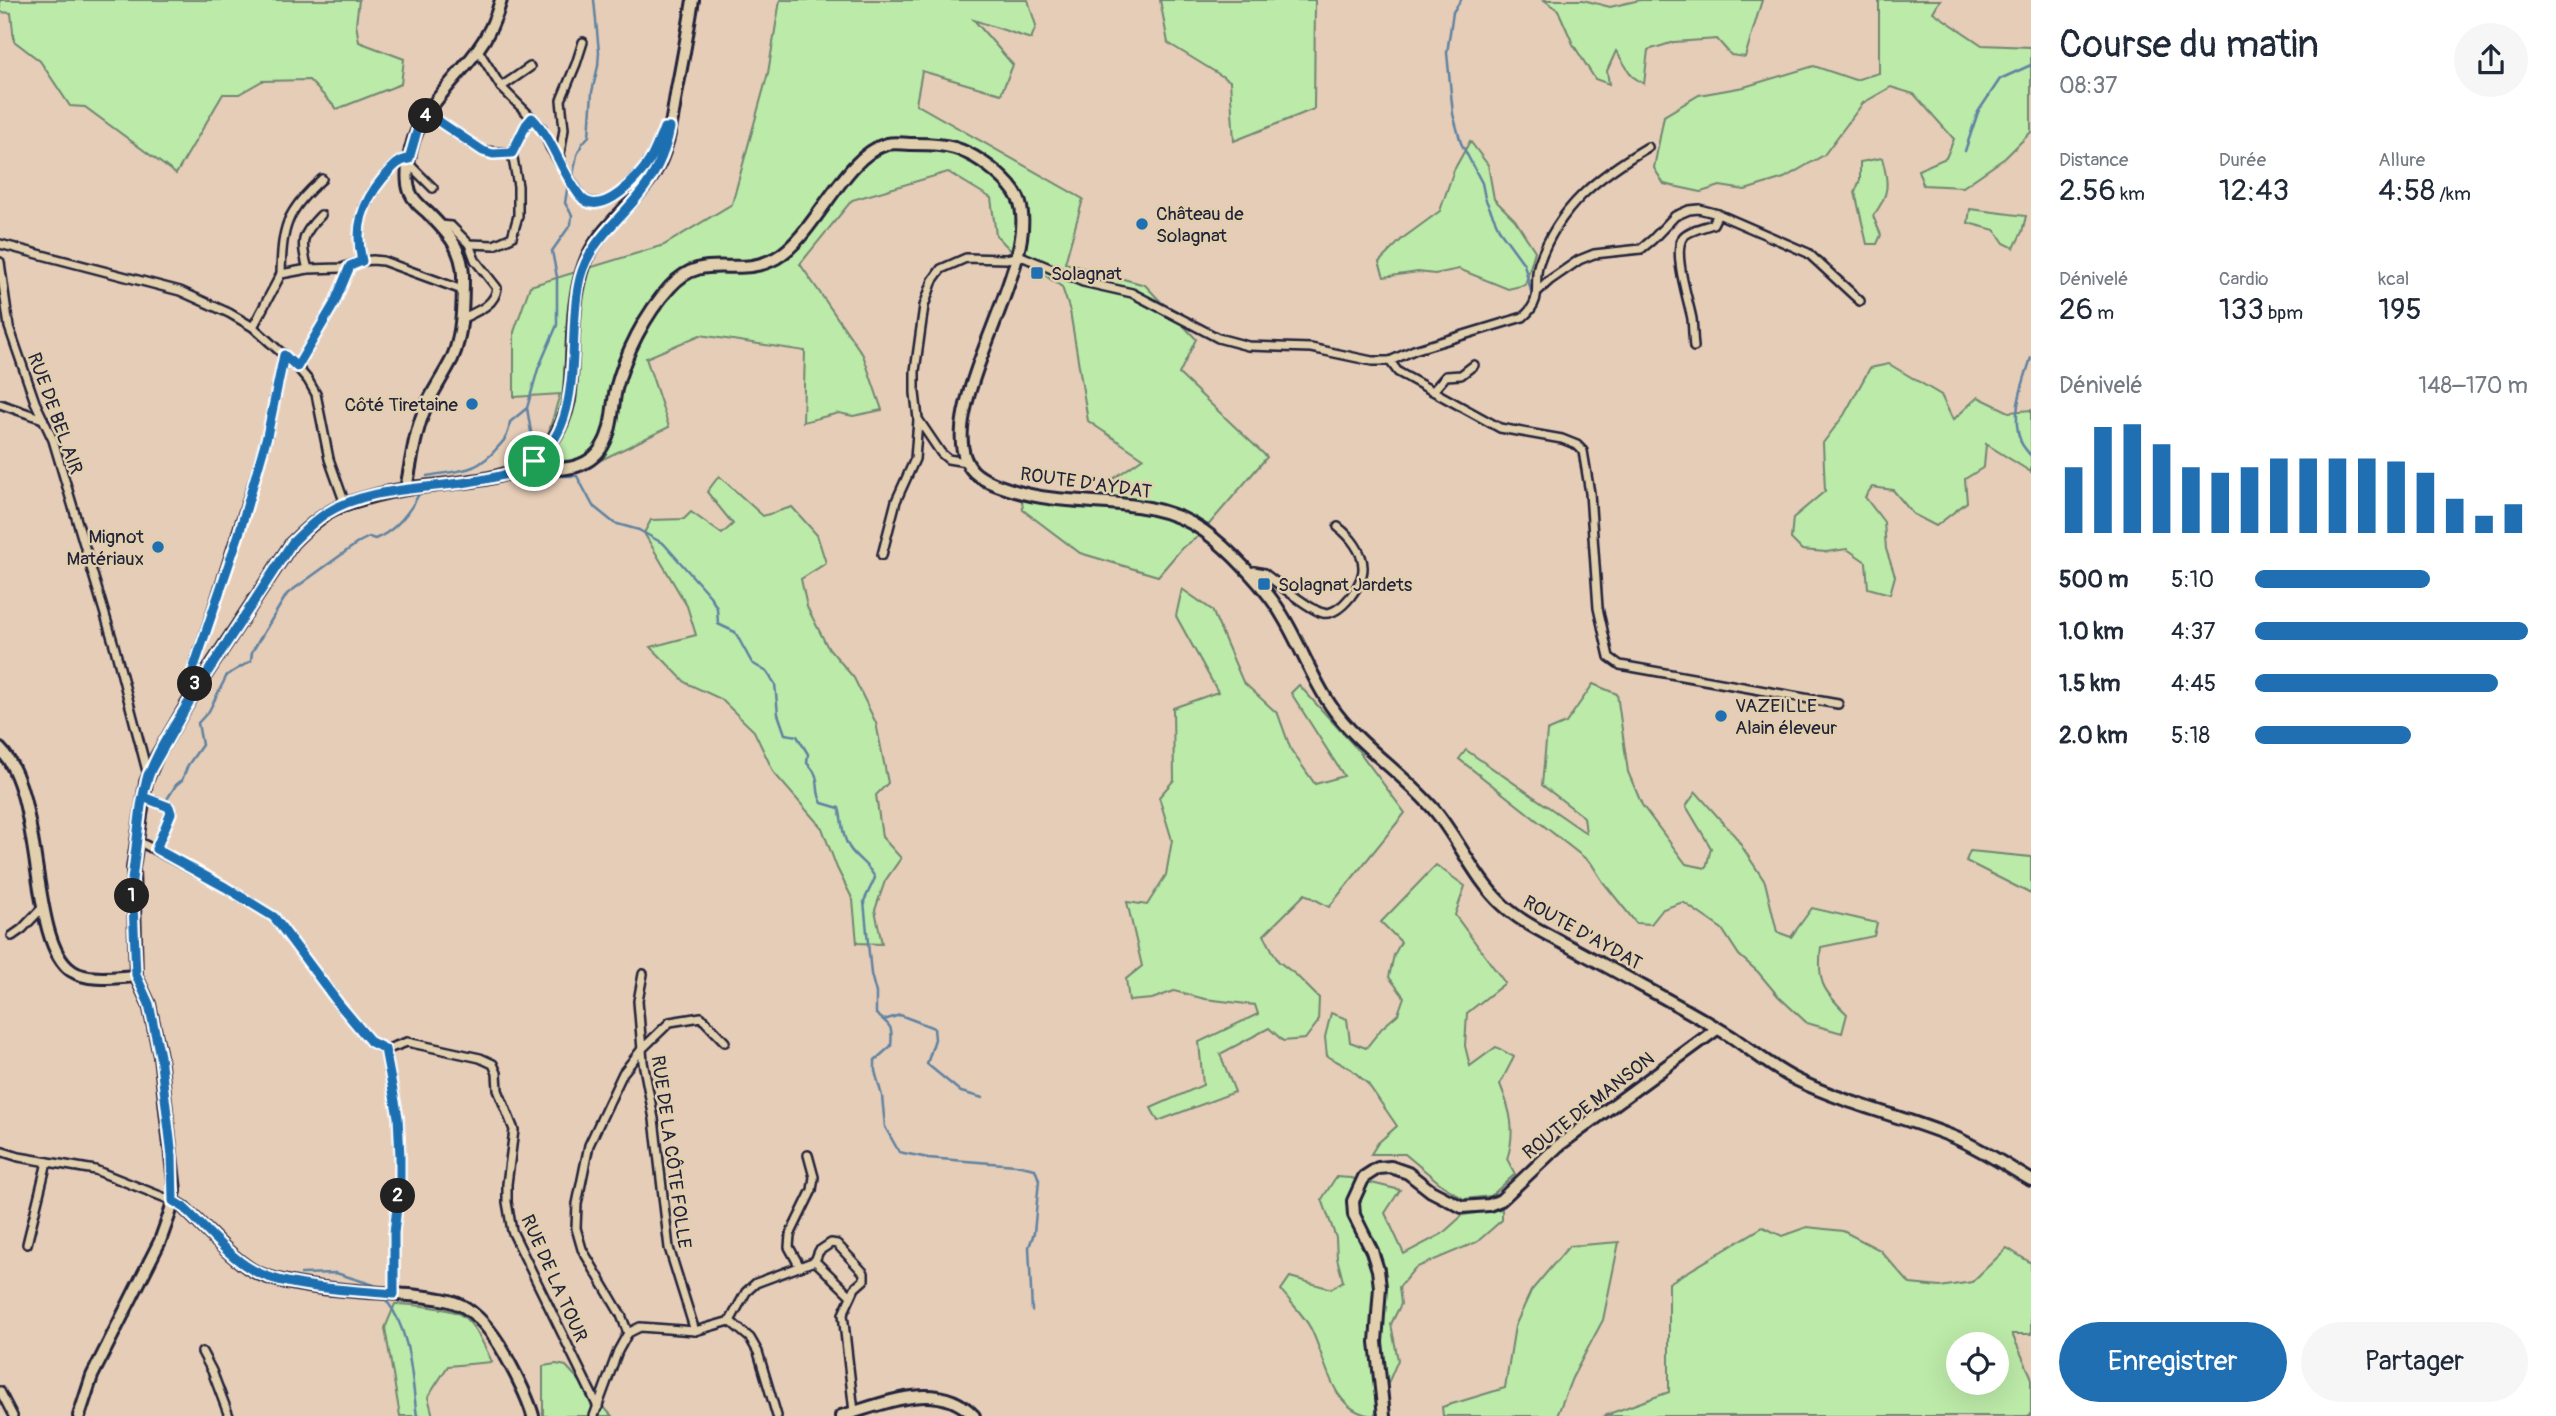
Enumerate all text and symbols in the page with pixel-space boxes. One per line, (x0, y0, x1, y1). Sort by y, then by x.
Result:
text: Course du matin (2059, 21, 2319, 69)
button: share (2454, 23, 2528, 97)
text: 08:37 (2059, 71, 2117, 100)
pin: 4 (408, 99, 444, 134)
text: 4 (420, 103, 431, 127)
text: Distance (2059, 148, 2128, 172)
text: Durée (2219, 148, 2266, 172)
text: Allure (2378, 148, 2425, 172)
text: 2.56 (2059, 172, 2116, 209)
text: 12:43 (2219, 172, 2289, 209)
text: 4:58 (2378, 172, 2435, 209)
text: km (2116, 182, 2145, 206)
text: /km (2435, 182, 2471, 206)
place label: Château de Solagnat (1156, 202, 1244, 248)
marker: Château de Solagnat (1134, 216, 1150, 232)
place label: Solagnat (1051, 262, 1122, 286)
marker: Solagnat (1029, 265, 1045, 281)
text: Dénivelé (2059, 267, 2128, 291)
text: Cardio (2219, 267, 2269, 291)
text: kcal (2378, 267, 2409, 291)
text: 26 (2059, 291, 2093, 328)
text: 133 (2219, 291, 2264, 328)
text: 195 (2378, 291, 2422, 328)
text: m (2093, 301, 2114, 325)
text: bpm (2264, 301, 2303, 325)
street label: RUE DE BEL AIR (22, 349, 88, 477)
text: Dénivelé (2059, 371, 2143, 400)
text: 148–170 m (2418, 371, 2528, 400)
place label: Côté Tiretaine (344, 393, 459, 417)
marker: Côté Tiretaine (464, 396, 480, 412)
pin (504, 431, 564, 491)
icon: arrive (515, 442, 553, 480)
street label: ROUTE D'AYDAT (1019, 462, 1153, 504)
place label: Mignot Matériaux (67, 525, 144, 571)
marker: Mignot Matériaux (150, 539, 166, 555)
text: 500 m (2059, 565, 2128, 594)
text: 5:10 (2171, 565, 2214, 594)
place label: Solagnat Jardets (1278, 573, 1413, 597)
marker: Solagnat Jardets (1256, 576, 1272, 592)
text: 1.0 km (2059, 617, 2124, 646)
text: 4:37 (2171, 617, 2215, 646)
pin: 3 (178, 666, 212, 702)
text: 1.5 km (2059, 669, 2121, 698)
text: 4:45 (2171, 669, 2216, 698)
text: 3 (189, 671, 200, 695)
place label: VAZEILLE Alain éleveur (1735, 694, 1837, 740)
marker: VAZEILLE Alain éleveur (1713, 708, 1729, 724)
text: 2.0 km (2059, 721, 2128, 750)
text: 5:18 (2171, 721, 2210, 750)
pin: 1 (114, 878, 150, 914)
text: 1 (128, 883, 135, 907)
street label: ROUTE D'AYDAT (1519, 890, 1646, 975)
street label: ROUTE DE MANSON (1518, 1047, 1659, 1165)
street label: RUE DE LA CÔTE FOLLE (646, 1054, 696, 1250)
pin: 2 (380, 1178, 416, 1214)
text: 2 (392, 1183, 403, 1207)
street label: RUE DE LA TOUR (515, 1211, 593, 1346)
button: Enregistrer (2059, 1322, 2287, 1402)
button: Partager (2301, 1322, 2528, 1402)
map controls (1946, 1332, 2009, 1395)
button: locate (1946, 1332, 2009, 1395)

